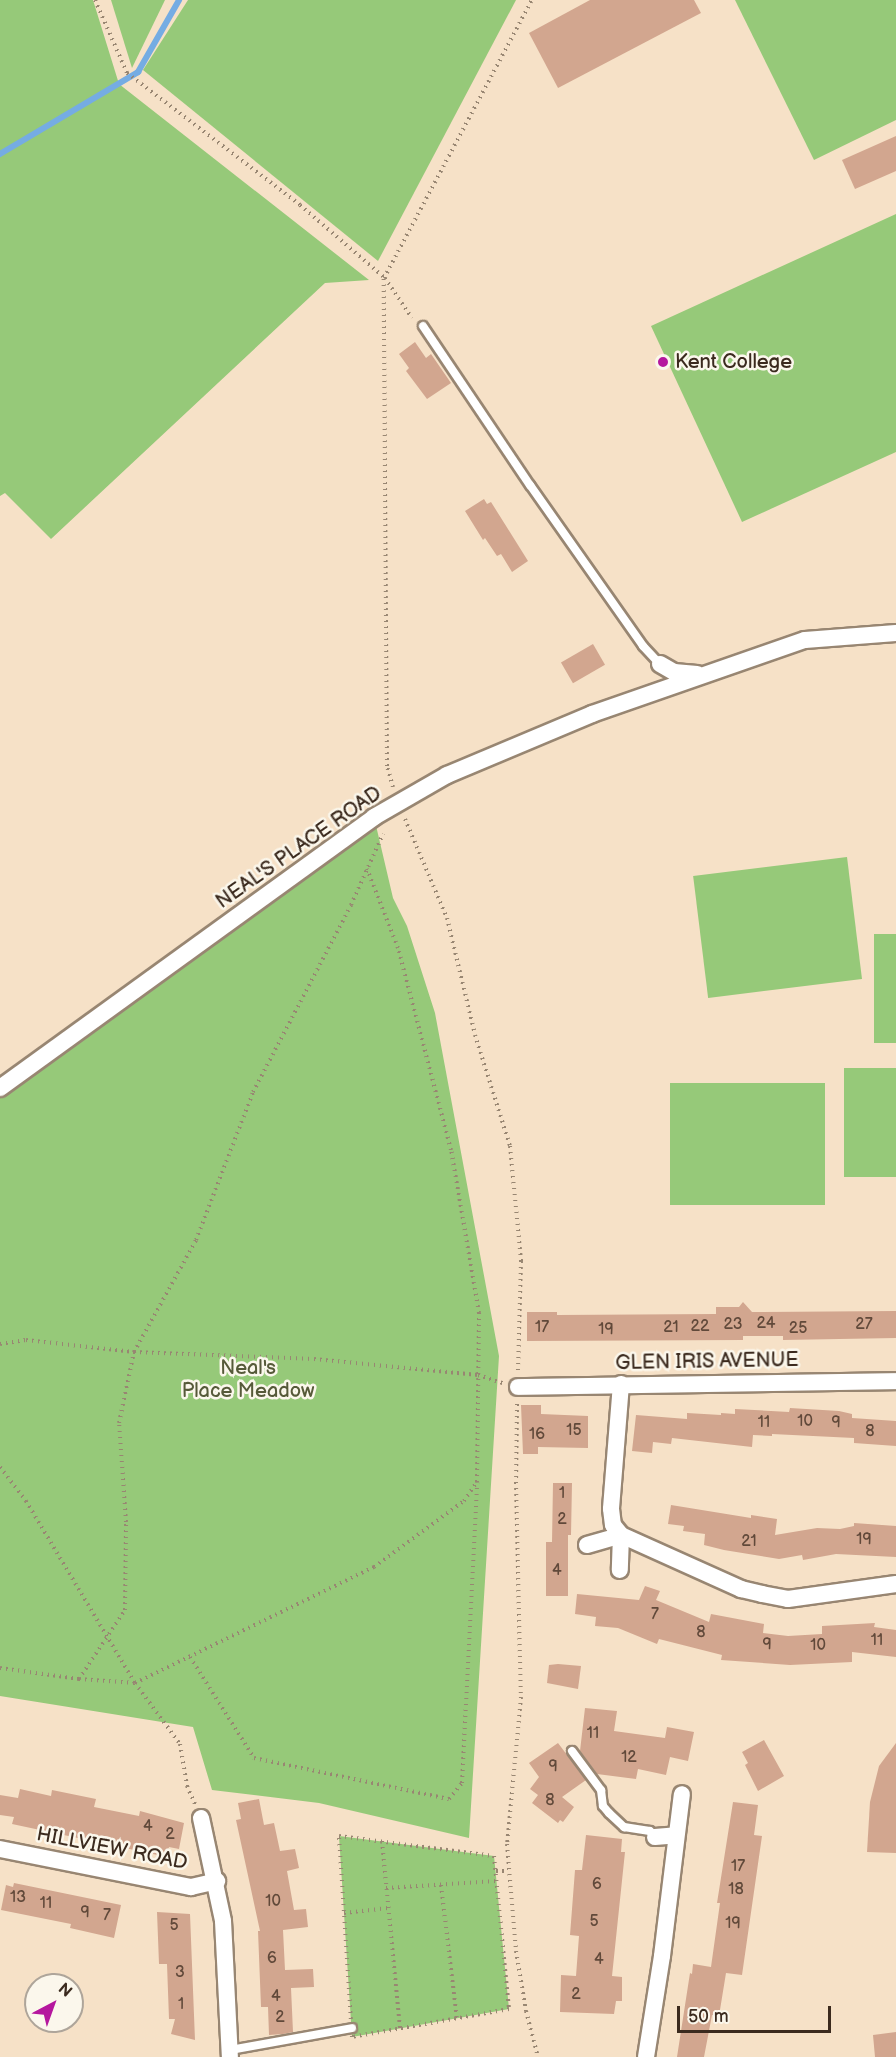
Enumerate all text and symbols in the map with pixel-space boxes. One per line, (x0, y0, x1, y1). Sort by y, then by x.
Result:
place label: Kent College (675, 350, 792, 374)
marker: Kent College (656, 355, 670, 369)
street label: NEAL'S PLACE ROAD (212, 782, 386, 914)
house number: 24 (757, 1314, 775, 1334)
house number: 23 (724, 1315, 742, 1335)
house number: 27 (855, 1315, 873, 1335)
house number: 22 (691, 1317, 709, 1337)
house number: 17 (535, 1318, 549, 1338)
house number: 21 (663, 1318, 679, 1338)
house number: 25 (789, 1319, 807, 1339)
house number: 19 (598, 1320, 614, 1340)
street label: GLEN IRIS AVENUE (615, 1348, 799, 1376)
park label: Neal's Place Meadow (182, 1357, 314, 1404)
house number: 10 (797, 1412, 813, 1432)
house number: 11 (758, 1413, 770, 1433)
house number: 9 (831, 1413, 841, 1433)
house number: 15 (566, 1421, 582, 1441)
house number: 8 (865, 1422, 875, 1442)
house number: 16 (529, 1425, 545, 1445)
house number: 1 (559, 1484, 565, 1504)
house number: 2 (557, 1510, 567, 1530)
house number: 19 (856, 1530, 872, 1550)
house number: 21 (741, 1532, 757, 1552)
house number: 4 (552, 1561, 562, 1581)
house number: 7 (651, 1605, 659, 1625)
house number: 8 (696, 1623, 706, 1643)
house number: 11 (871, 1631, 883, 1651)
house number: 9 (762, 1635, 772, 1655)
house number: 10 (810, 1636, 826, 1656)
house number: 11 (587, 1724, 599, 1744)
house number: 12 (621, 1748, 637, 1768)
house number: 9 (548, 1757, 558, 1777)
house number: 8 (545, 1791, 555, 1811)
house number: 4 (143, 1817, 153, 1837)
street label: HILLVIEW ROAD (35, 1823, 189, 1875)
house number: 2 (165, 1825, 175, 1845)
house number: 17 (731, 1857, 745, 1877)
house number: 6 (592, 1875, 602, 1895)
house number: 18 (728, 1880, 744, 1900)
house number: 13 (10, 1888, 26, 1908)
house number: 10 (265, 1892, 281, 1912)
house number: 11 (40, 1894, 52, 1914)
house number: 9 (80, 1903, 90, 1923)
house number: 7 (103, 1906, 111, 1926)
house number: 5 (589, 1912, 599, 1932)
house number: 19 (725, 1914, 741, 1934)
house number: 5 (169, 1916, 179, 1936)
house number: 6 (267, 1949, 277, 1969)
house number: 4 (594, 1950, 604, 1970)
house number: 3 (175, 1963, 185, 1983)
north arrow (24, 1973, 84, 2033)
text: N (54, 1979, 76, 2002)
house number: 2 (571, 1985, 581, 2005)
house number: 4 (271, 1987, 281, 2007)
scale bar (680, 1994, 834, 2032)
house number: 1 (178, 1995, 184, 2015)
text: 50 m (688, 2006, 729, 2027)
house number: 2 (275, 2008, 285, 2028)

